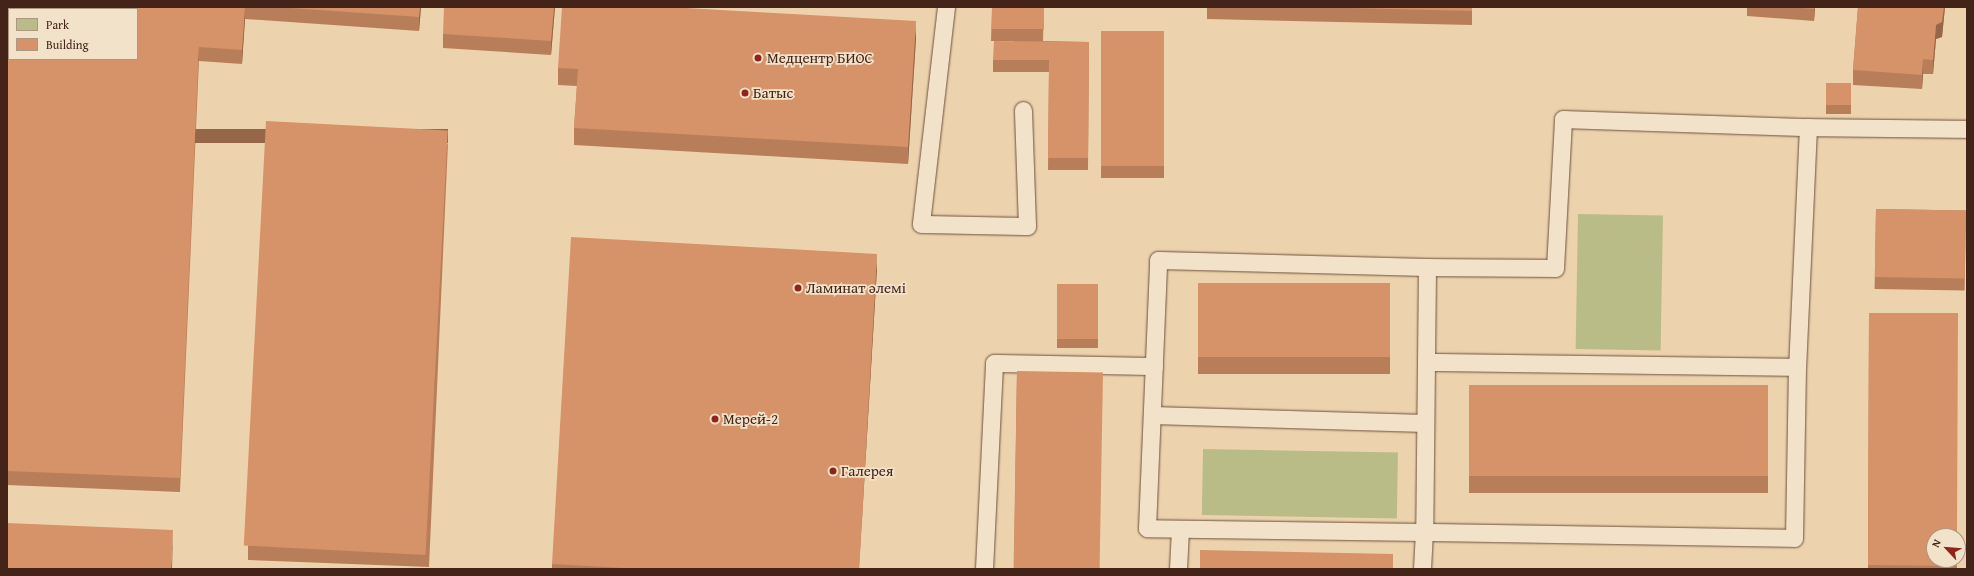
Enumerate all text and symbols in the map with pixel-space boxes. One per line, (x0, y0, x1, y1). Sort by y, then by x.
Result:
legend (8, 8, 138, 60)
text: Park (46, 16, 69, 33)
text: Building (46, 36, 89, 53)
place label: Медцентр БИОС (767, 49, 873, 67)
marker: Медцентр БИОС (752, 52, 764, 64)
place label: Батыс (753, 84, 793, 102)
marker: Батыс (740, 88, 750, 98)
place label: Ламинат әлемі (806, 279, 906, 297)
marker: Ламинат әлемі (793, 283, 803, 293)
place label: Мерей-2 (723, 410, 778, 428)
marker: Мерей-2 (710, 414, 720, 424)
place label: Галерея (841, 462, 893, 480)
marker: Галерея (828, 466, 838, 476)
north arrow (1926, 528, 1966, 568)
text: N (1927, 536, 1945, 550)

